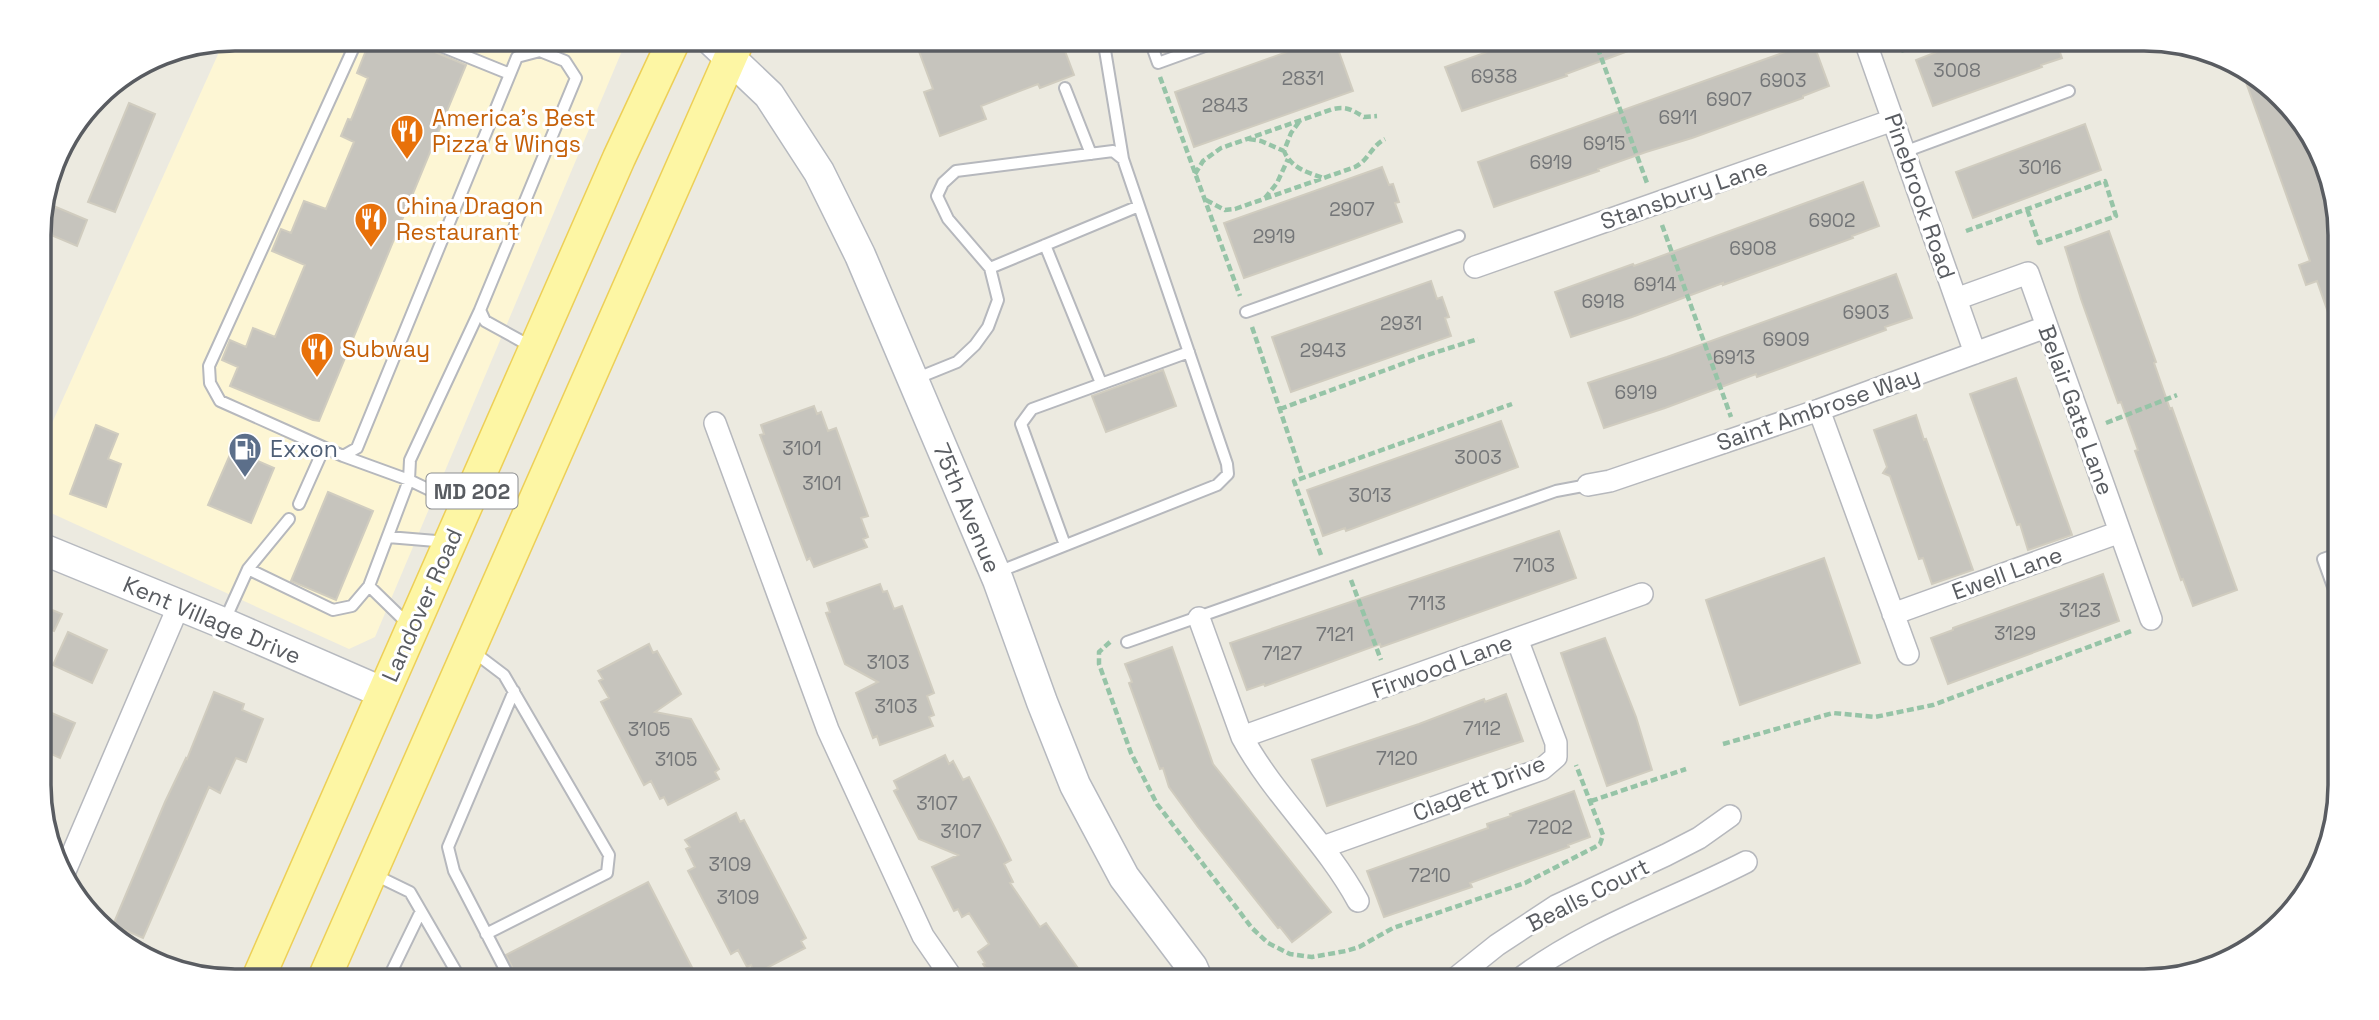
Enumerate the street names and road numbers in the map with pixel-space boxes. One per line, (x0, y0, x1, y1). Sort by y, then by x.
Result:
street label: Pinebrook Road (1878, 109, 1962, 283)
street label: Stansbury Lane (1596, 151, 1772, 237)
street label: Belair Gate Lane (2031, 321, 2121, 499)
street label: Saint Ambrose Way (1712, 360, 1924, 458)
street label: 75th Avenue (926, 439, 1008, 577)
road number: MD 202 (426, 474, 518, 508)
street label: Landover Road (375, 524, 469, 686)
street label: Ewell Lane (1948, 539, 2066, 607)
street label: Kent Village Drive (118, 569, 306, 671)
street label: Firwood Lane (1368, 627, 1516, 705)
street label: Clagett Drive (1408, 748, 1550, 828)
street label: Bealls Court (1522, 851, 1654, 939)

